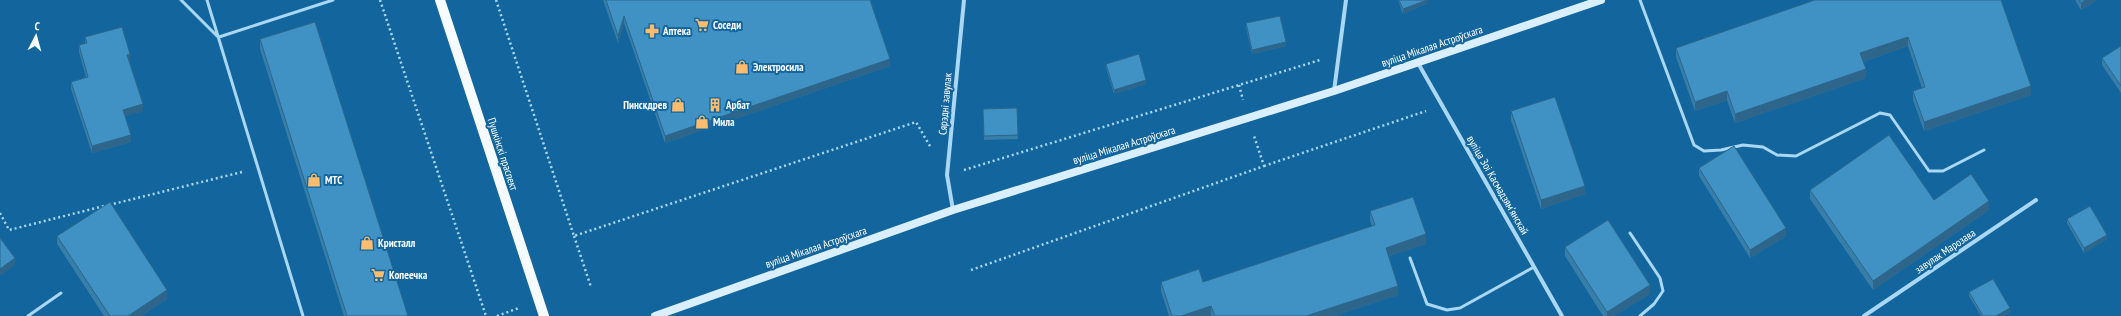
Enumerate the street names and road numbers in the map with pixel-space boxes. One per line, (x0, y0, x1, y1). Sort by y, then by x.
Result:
street label: вуліца Мікалая Астроўскага (1379, 22, 1485, 70)
street label: Сярэдні завулак (935, 72, 955, 136)
street label: Пушкінскі праспект (485, 116, 521, 193)
street label: вуліца Мікалая Астроўскага (1071, 123, 1177, 167)
street label: вуліца Зоі Касмадзямʼянскай (1464, 133, 1532, 237)
street label: вуліца Мікалая Астроўскага (763, 223, 869, 271)
street label: завулак Марозава (1912, 226, 1978, 276)

